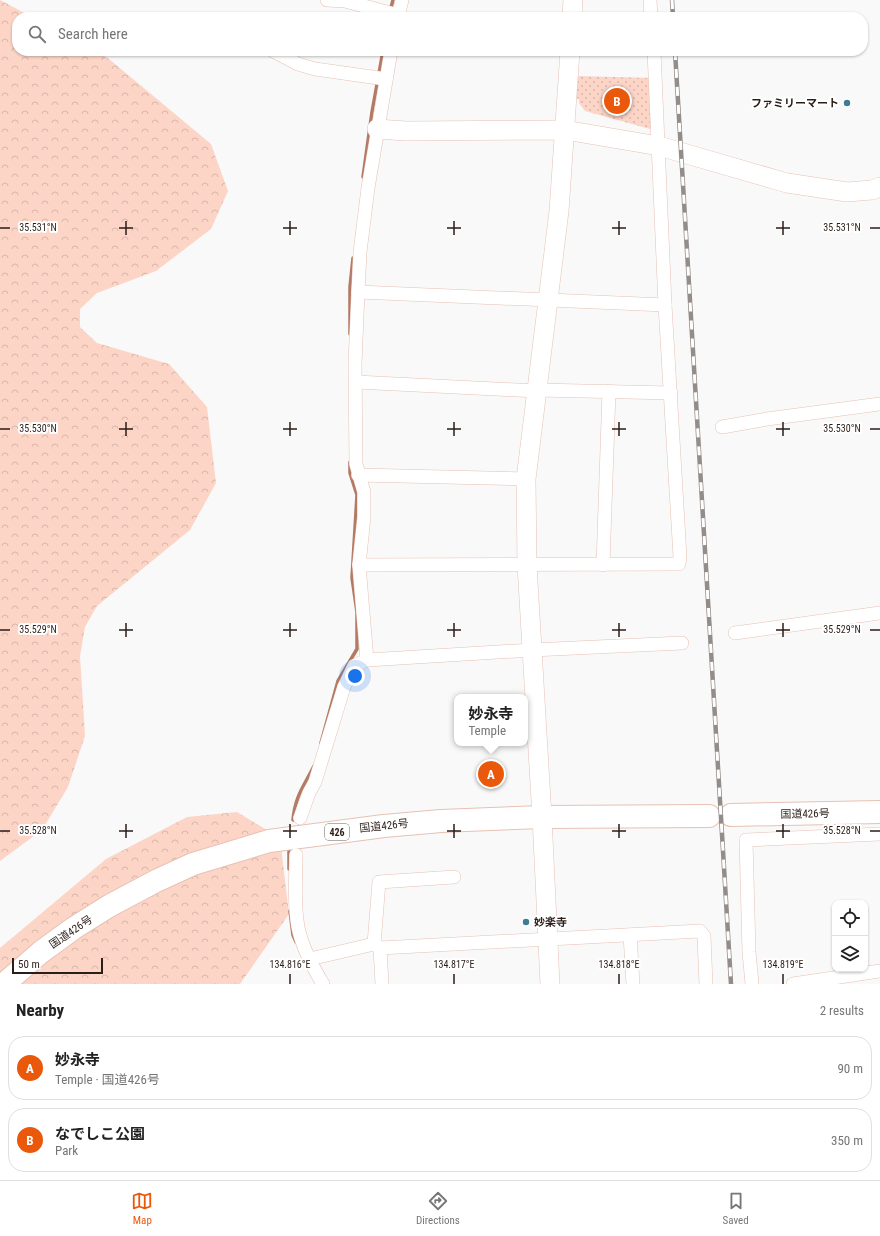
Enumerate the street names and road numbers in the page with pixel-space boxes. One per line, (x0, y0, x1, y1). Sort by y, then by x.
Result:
street label: 国道426号 (780, 807, 830, 821)
street label: 国道426号 (359, 817, 409, 835)
road number: 426 (325, 824, 349, 840)
street label: 国道426号 (47, 913, 95, 951)

